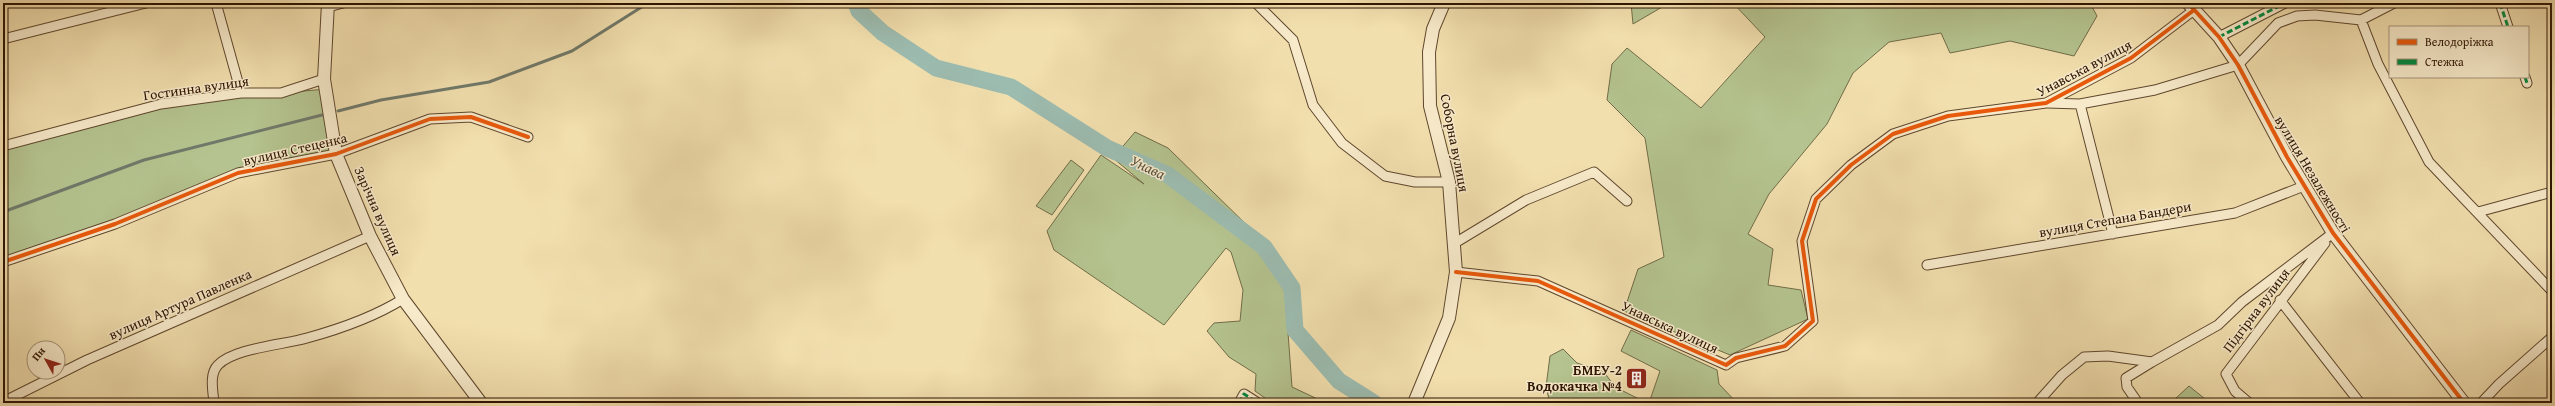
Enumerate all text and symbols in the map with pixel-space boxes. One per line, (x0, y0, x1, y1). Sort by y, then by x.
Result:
legend (2389, 26, 2529, 78)
text: Велодоріжка (2425, 33, 2494, 50)
street label: Унавська вулиця (2033, 35, 2135, 101)
text: Стежка (2425, 53, 2464, 70)
street label: Гостинна вулиця (142, 71, 250, 105)
street label: Соборна вулиця (1436, 92, 1474, 194)
street label: вулиця Незалежності (2270, 112, 2356, 236)
street label: вулиця Стеценка (241, 127, 349, 171)
water label: Унава (1127, 150, 1169, 184)
street label: Зарічна вулиця (349, 163, 407, 259)
street label: вулиця Степана Бандери (2037, 196, 2193, 242)
street label: вулиця Артура Павленка (105, 263, 255, 345)
street label: Підгірна вулиця (2218, 264, 2294, 356)
street label: Унавська вулиця (1618, 296, 1722, 358)
north arrow (26, 340, 66, 380)
text: Пн (28, 343, 49, 364)
place label: БМЕУ-2 Водокачка №4 (1527, 360, 1622, 396)
building icon: БМЕУ-2 Водокачка №4 (1624, 365, 1650, 391)

